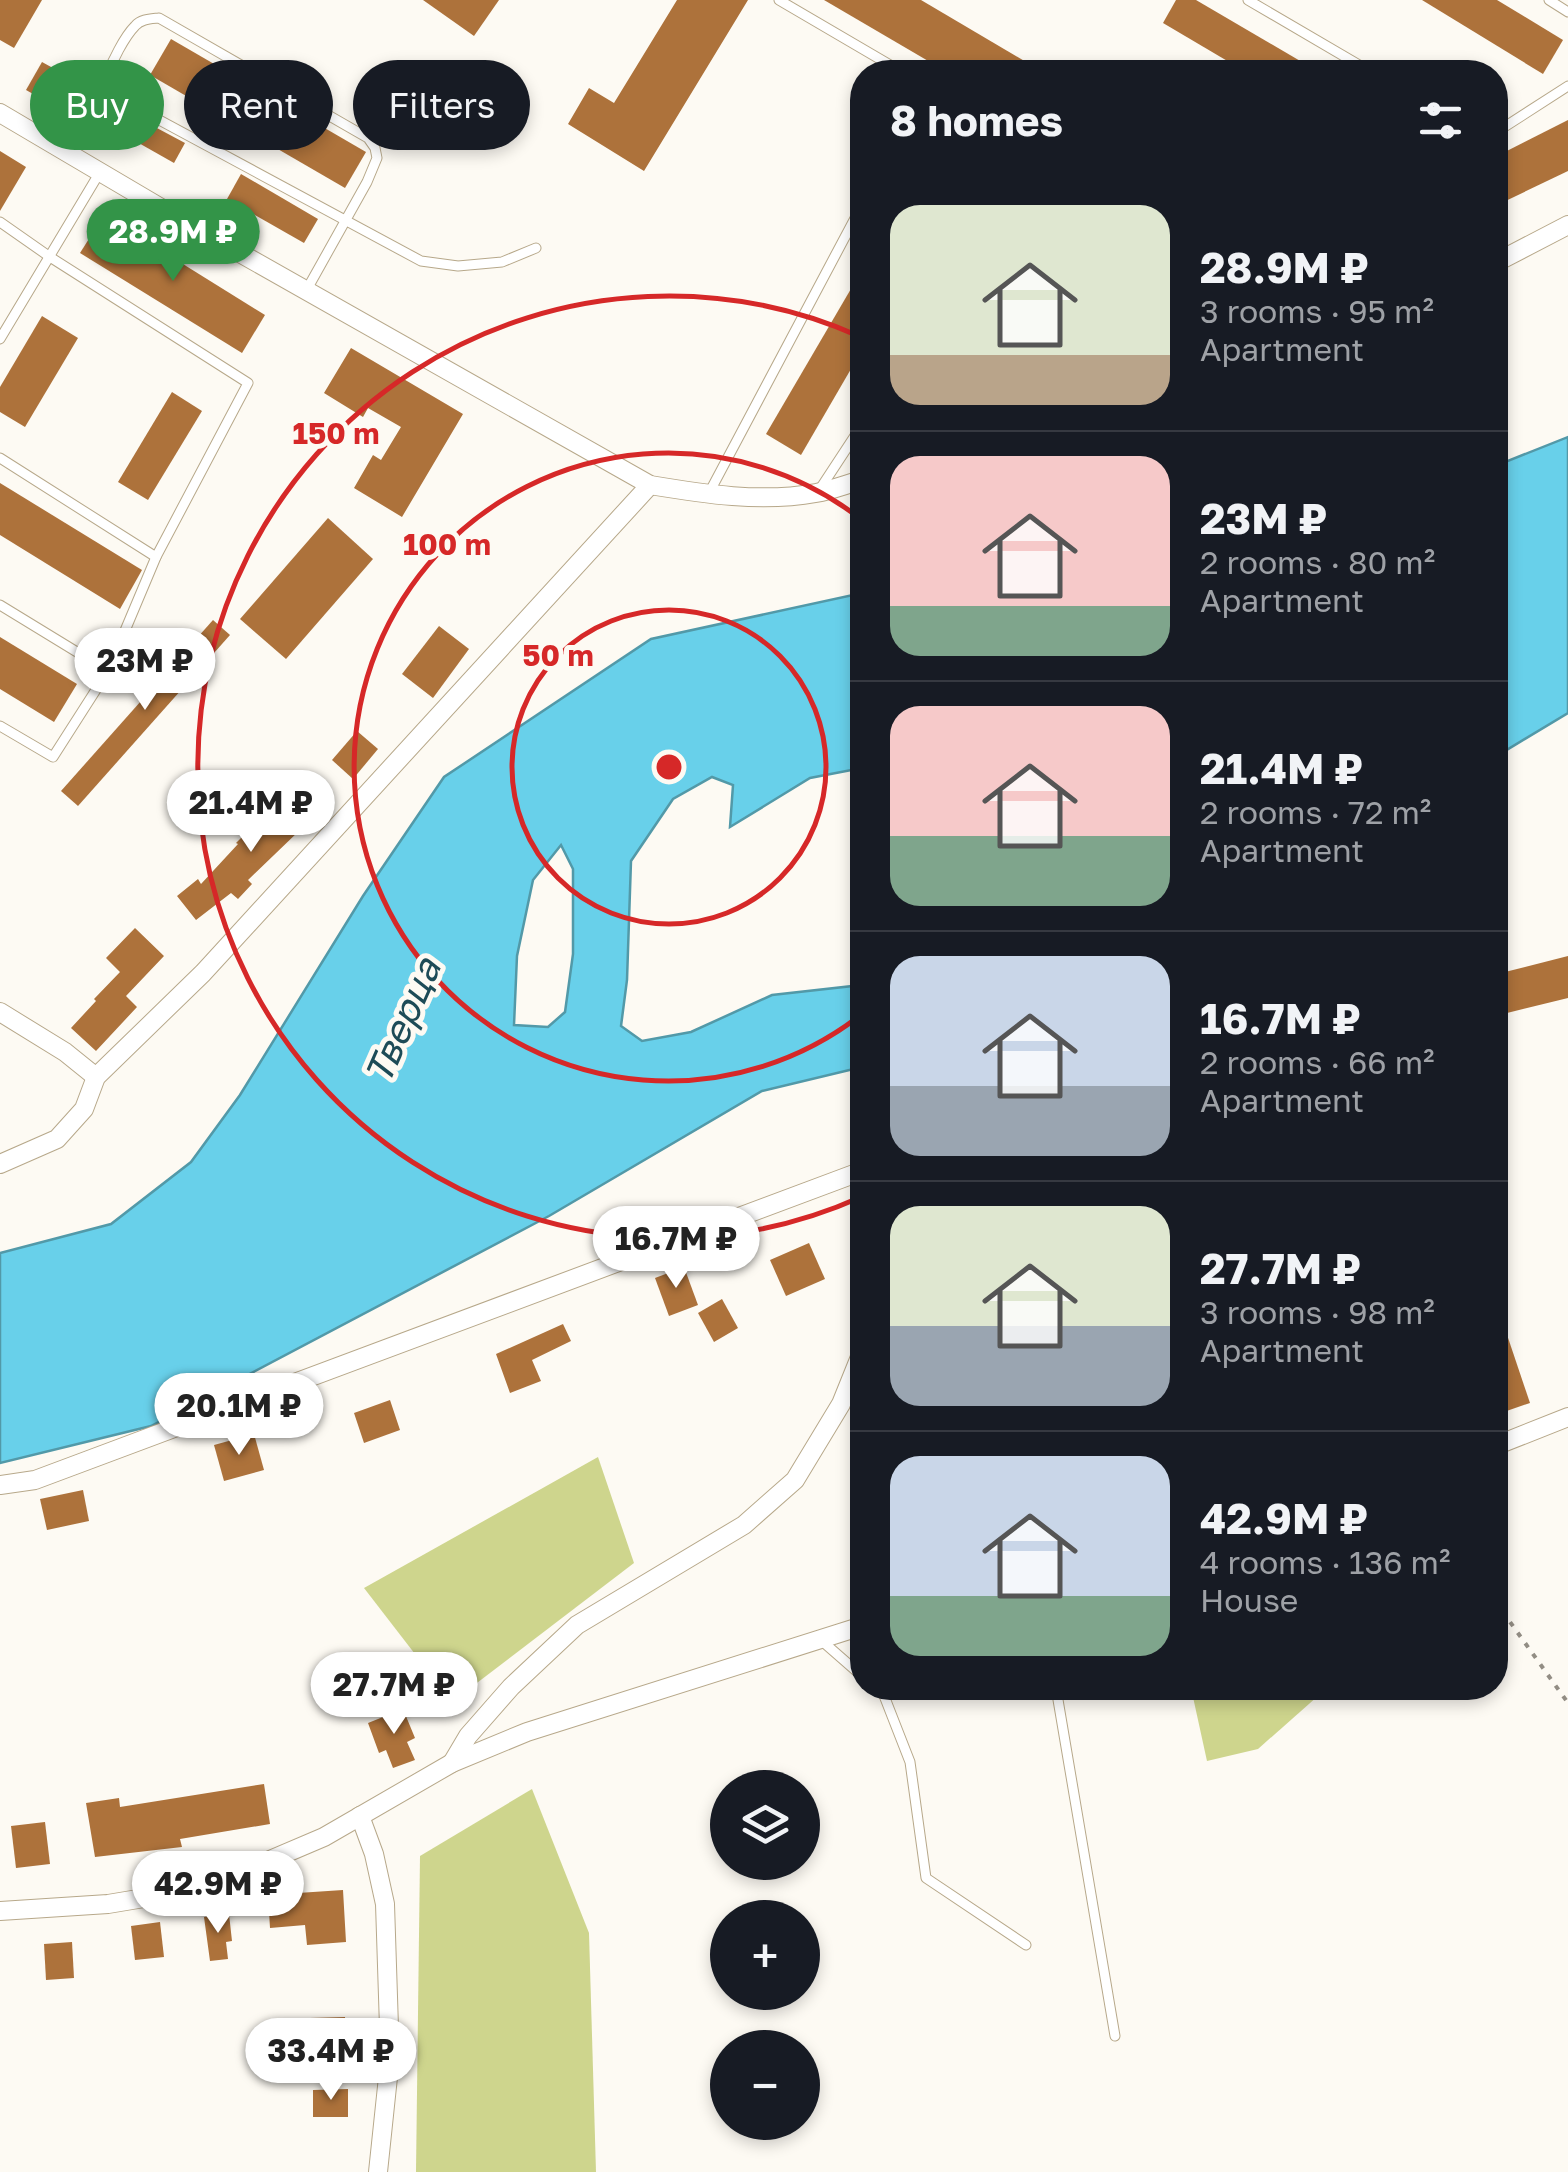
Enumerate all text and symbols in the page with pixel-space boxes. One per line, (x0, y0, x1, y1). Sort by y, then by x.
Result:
chip: Buy (30, 60, 164, 150)
chip: Rent (184, 60, 333, 150)
chip: Filters (353, 60, 530, 150)
icon: filters (1413, 93, 1468, 148)
text: 8 homes (890, 95, 1063, 145)
pin: 28.9M ₽ (81, 199, 265, 284)
text: 28.9M ₽ (109, 212, 237, 250)
text: 28.9M ₽ (1200, 242, 1369, 292)
icon: home (970, 245, 1090, 365)
text: 3 rooms · 95 m² (1200, 292, 1434, 330)
text: Apartment (1200, 330, 1364, 368)
text: 150 m (293, 415, 380, 451)
text: 23M ₽ (1200, 493, 1327, 543)
icon: home (970, 496, 1090, 616)
text: 100 m (403, 526, 491, 562)
text: 2 rooms · 80 m² (1200, 543, 1435, 581)
text: Apartment (1200, 581, 1364, 619)
pin: 23M ₽ (75, 628, 215, 713)
text: 50 m (522, 637, 594, 673)
text: 23M ₽ (96, 641, 194, 679)
text: 21.4M ₽ (1200, 743, 1363, 793)
icon: home (970, 746, 1090, 866)
centre of rings (651, 749, 687, 785)
pin: 21.4M ₽ (159, 770, 343, 855)
text: 21.4M ₽ (189, 783, 313, 821)
text: 2 rooms · 72 m² (1200, 793, 1431, 831)
text: Apartment (1200, 831, 1364, 869)
water label: Тверца (354, 949, 450, 1090)
text: 16.7M ₽ (1200, 993, 1361, 1043)
icon: home (970, 996, 1090, 1116)
text: 2 rooms · 66 m² (1200, 1043, 1435, 1081)
text: Apartment (1200, 1081, 1364, 1119)
pin: 16.7M ₽ (584, 1206, 768, 1291)
text: 16.7M ₽ (615, 1219, 737, 1257)
text: 27.7M ₽ (1200, 1243, 1361, 1293)
icon: home (970, 1246, 1090, 1366)
text: 3 rooms · 98 m² (1200, 1293, 1435, 1331)
text: Apartment (1200, 1331, 1364, 1369)
pin: 20.1M ₽ (147, 1373, 331, 1458)
text: 20.1M ₽ (176, 1386, 302, 1424)
text: 42.9M ₽ (1200, 1493, 1368, 1543)
icon: home (970, 1496, 1090, 1616)
text: 4 rooms · 136 m² (1200, 1543, 1450, 1581)
text: House (1200, 1581, 1298, 1619)
pin: 27.7M ₽ (302, 1652, 486, 1737)
text: 27.7M ₽ (333, 1665, 455, 1703)
map controls (710, 1770, 820, 2140)
button: layers (710, 1770, 820, 1880)
pin: 42.9M ₽ (126, 1851, 310, 1936)
text: 42.9M ₽ (154, 1864, 282, 1902)
button: + (710, 1900, 820, 2010)
pin: 33.4M ₽ (239, 2018, 423, 2103)
button: − (710, 2030, 820, 2140)
text: 33.4M ₽ (267, 2031, 395, 2069)

